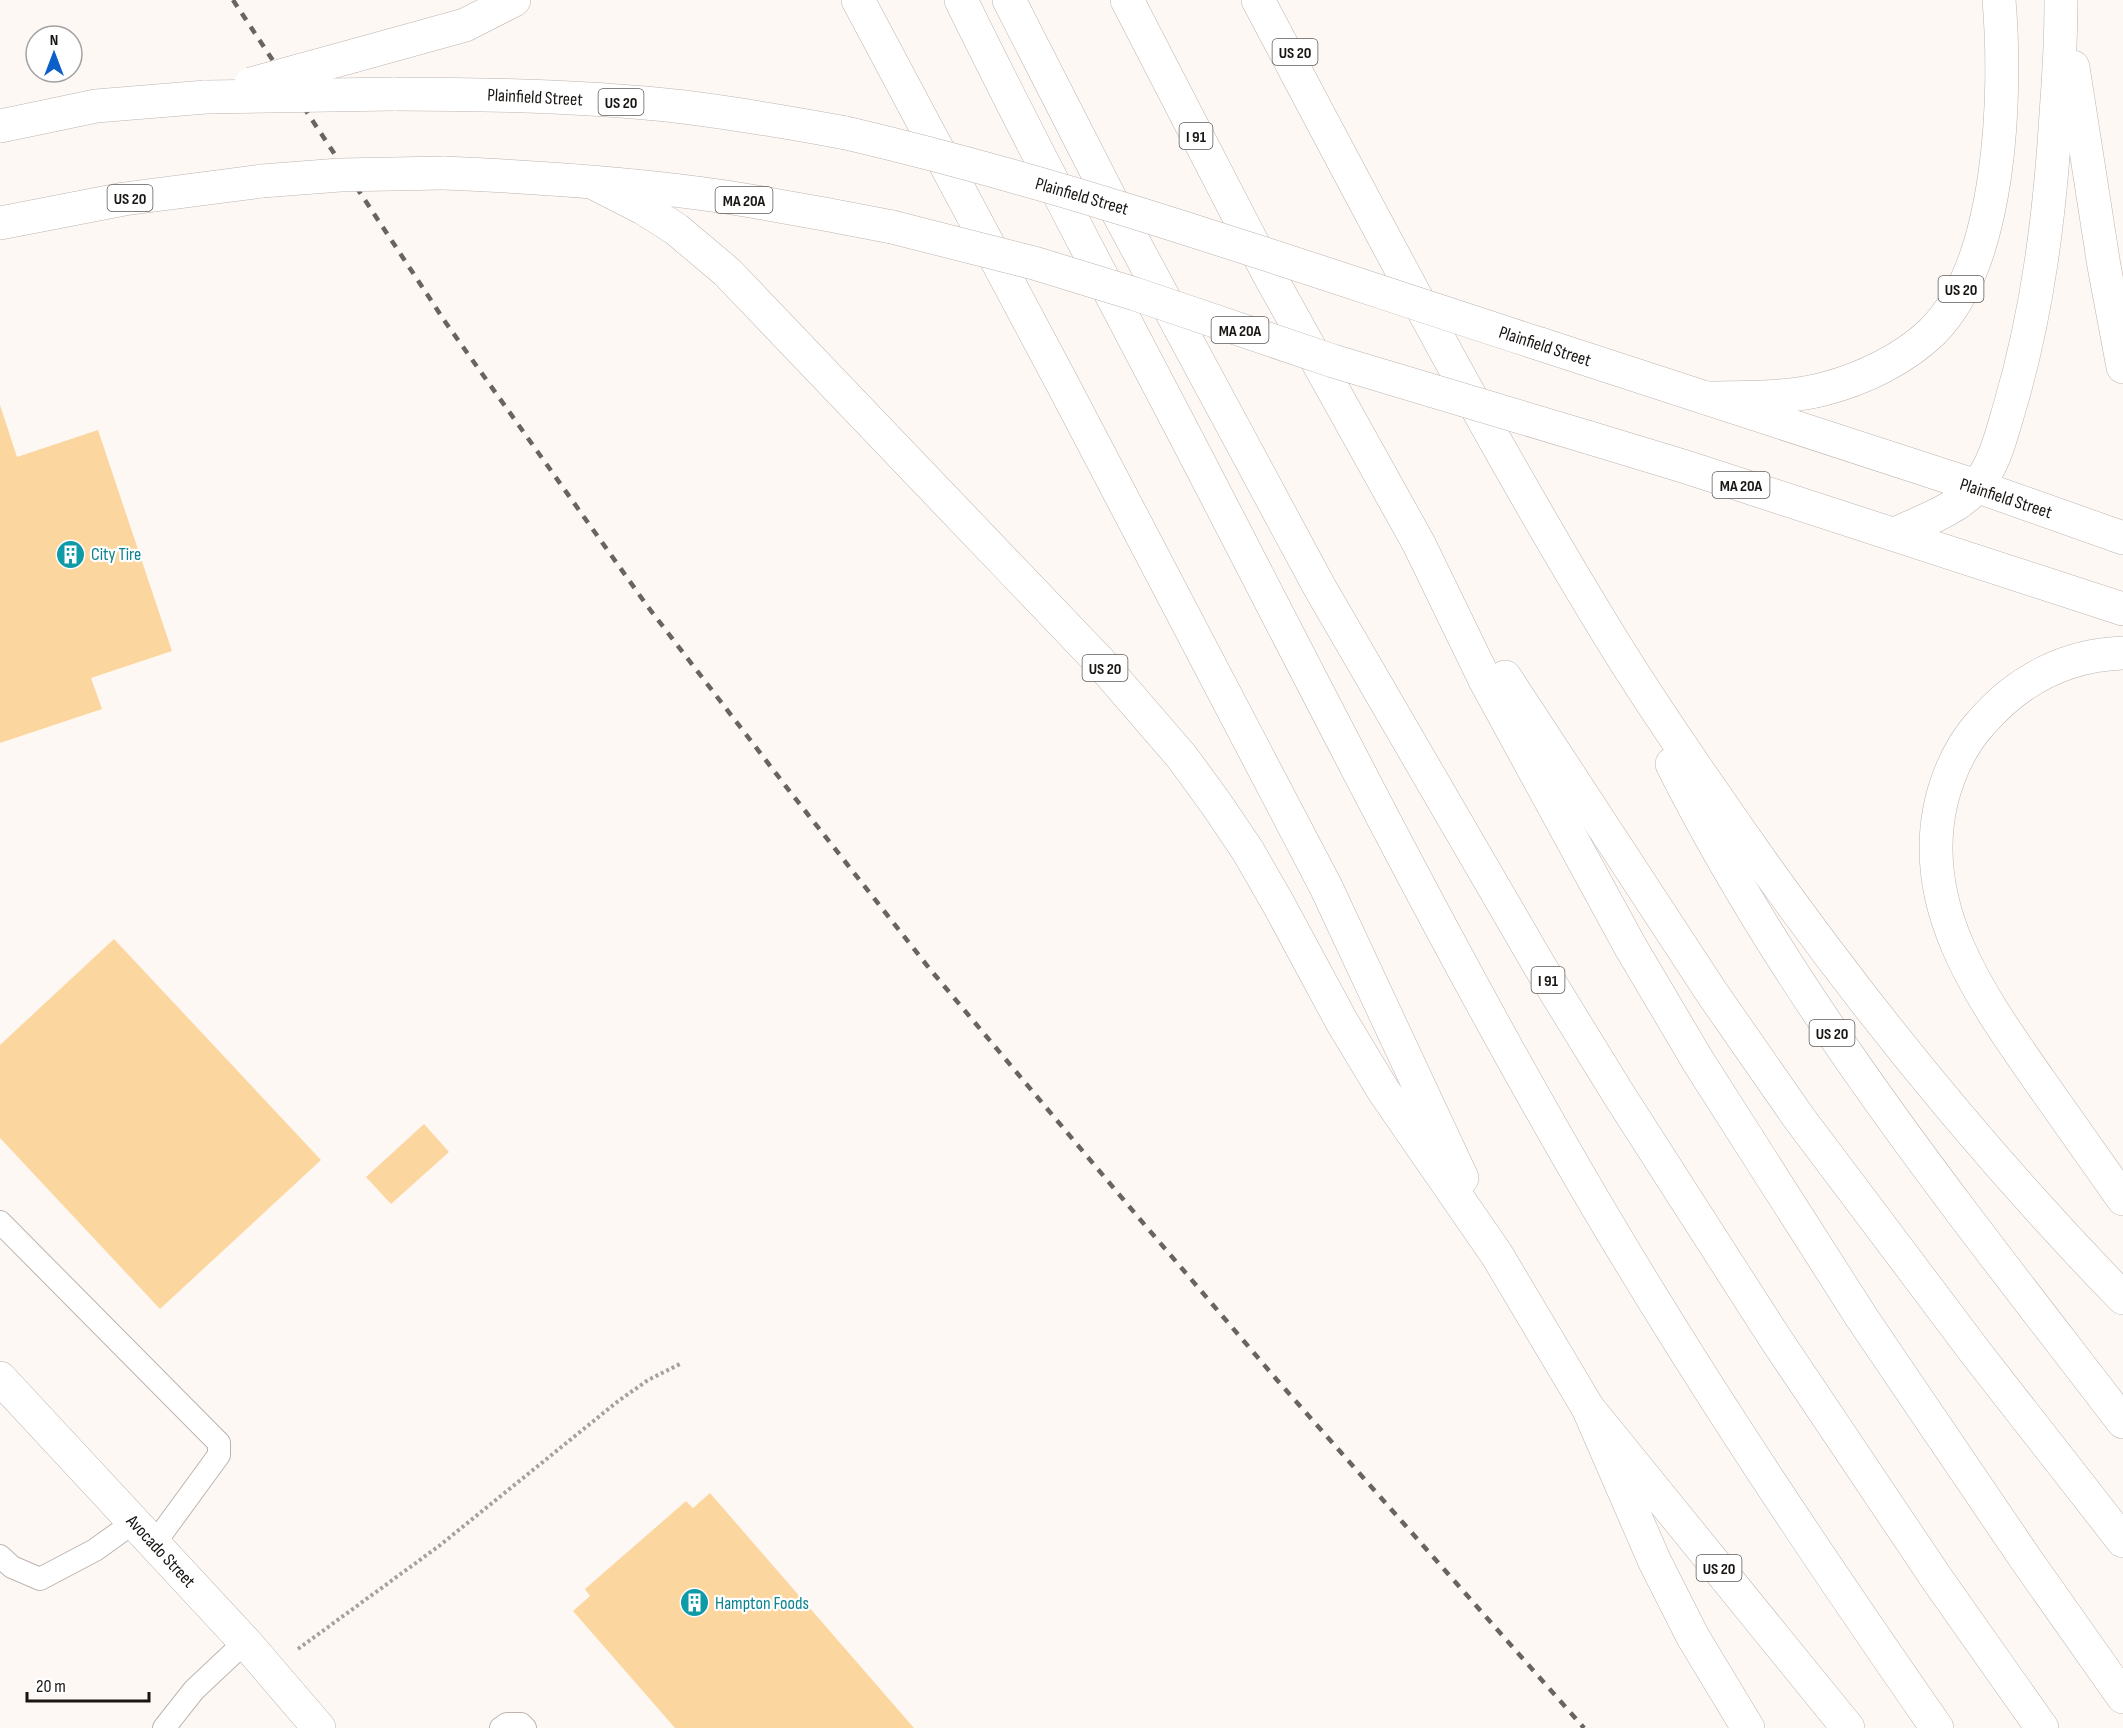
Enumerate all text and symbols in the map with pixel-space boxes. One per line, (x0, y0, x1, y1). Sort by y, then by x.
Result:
north arrow (24, 24, 84, 84)
text: N (50, 31, 58, 50)
road number: US 20 (1272, 39, 1318, 65)
street label: Plainfield Street (487, 85, 584, 111)
road number: US 20 (598, 89, 644, 115)
road number: I 91 (1180, 123, 1212, 149)
street label: Plainfield Street (1033, 173, 1131, 220)
road number: US 20 (108, 185, 152, 211)
road number: MA 20A (716, 187, 772, 213)
road number: US 20 (1938, 276, 1984, 302)
road number: MA 20A (1212, 317, 1268, 343)
street label: Plainfield Street (1496, 322, 1594, 371)
road number: MA 20A (1712, 472, 1770, 498)
street label: Plainfield Street (1957, 474, 2055, 523)
building icon: City Tire (54, 538, 86, 570)
place label: City Tire (91, 544, 141, 565)
road number: US 20 (1082, 655, 1128, 681)
road number: I 91 (1532, 967, 1564, 993)
road number: US 20 (1810, 1020, 1854, 1046)
street label: Avocado Street (121, 1510, 200, 1592)
road number: US 20 (1696, 1555, 1742, 1581)
building icon: Hampton Foods (678, 1587, 710, 1619)
place label: Hampton Foods (715, 1593, 809, 1614)
scale bar (27, 1665, 148, 1703)
text: 20 m (36, 1676, 66, 1697)

